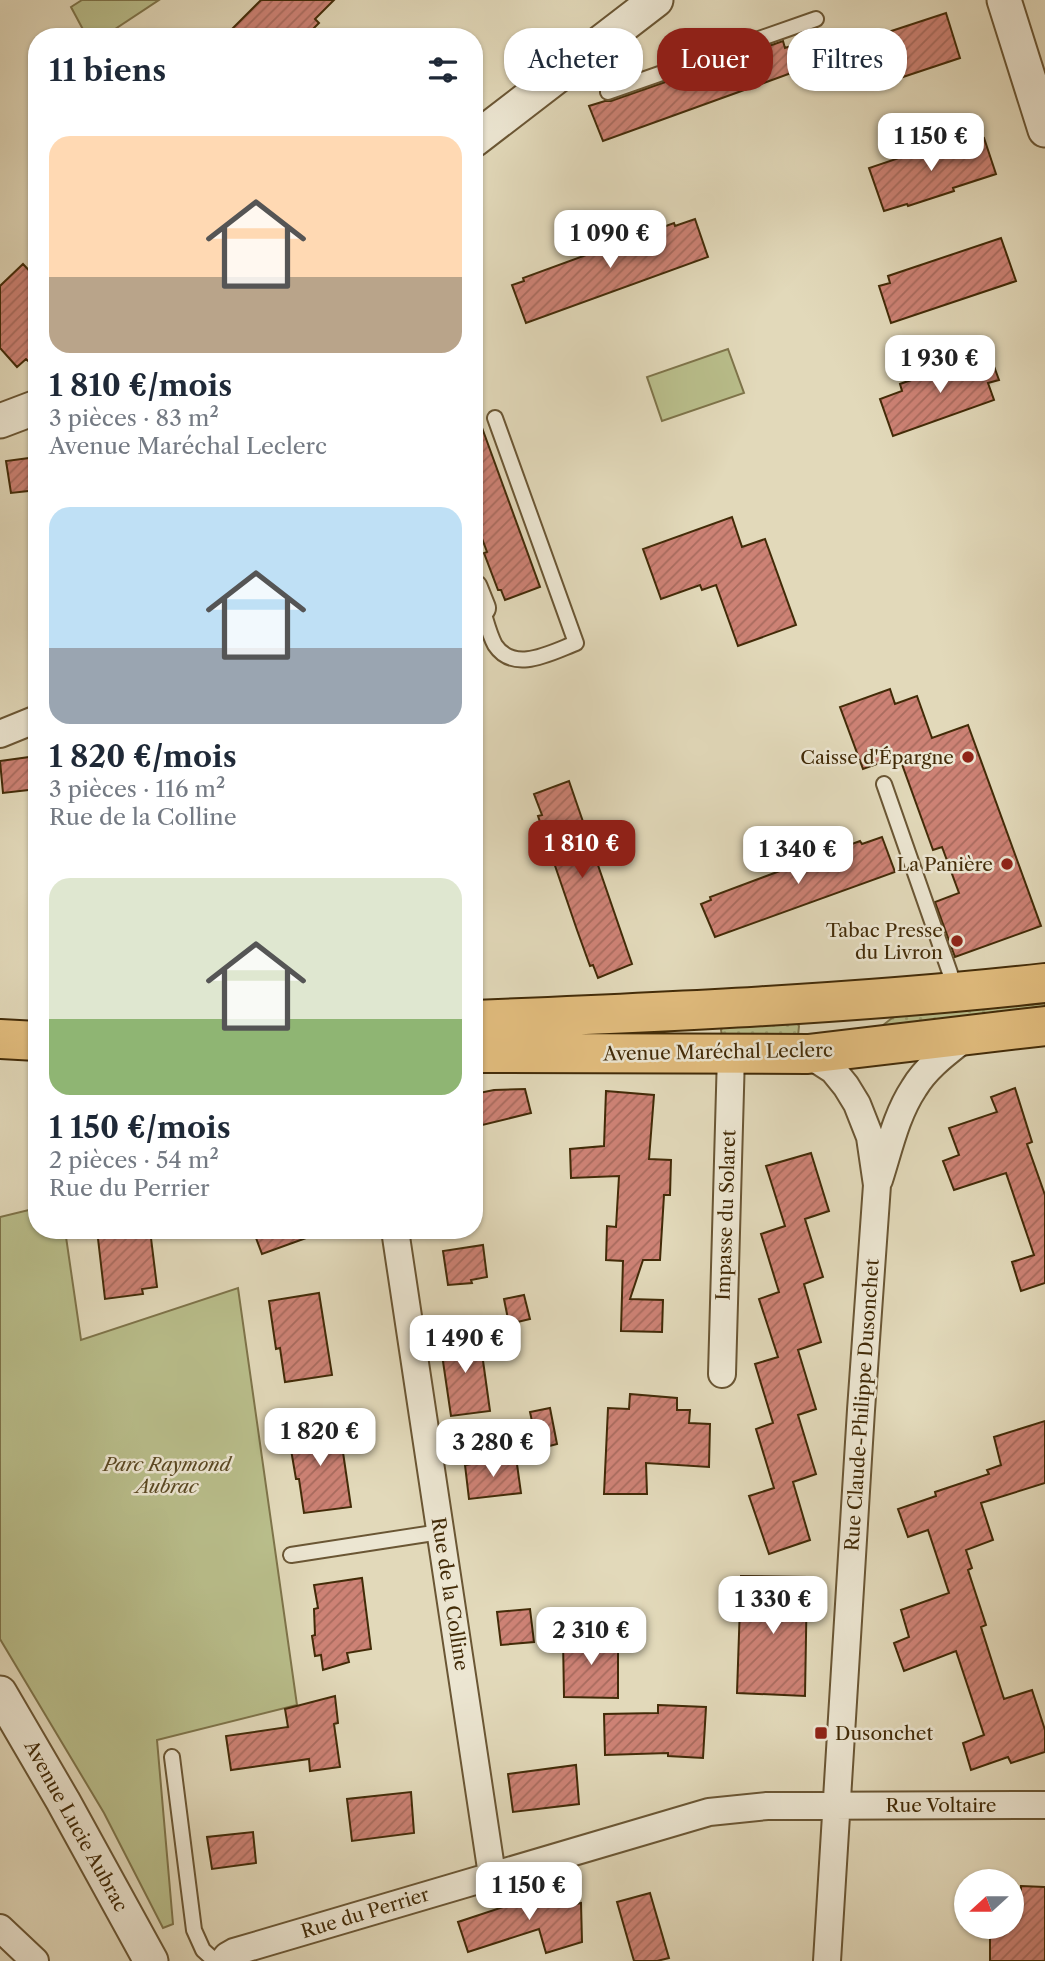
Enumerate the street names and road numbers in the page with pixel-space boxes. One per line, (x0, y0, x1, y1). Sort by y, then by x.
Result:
street label: Avenue Maréchal Leclerc (602, 1038, 833, 1066)
street label: Impasse du Solaret (712, 1129, 740, 1301)
street label: Rue Claude-Philippe Dusonchet (840, 1258, 884, 1552)
street label: Rue de la Colline (427, 1516, 473, 1672)
street label: Avenue Lucie Aubrac (19, 1735, 133, 1916)
street label: Rue Voltaire (886, 1794, 996, 1817)
street label: Rue du Perrier (298, 1883, 432, 1943)

